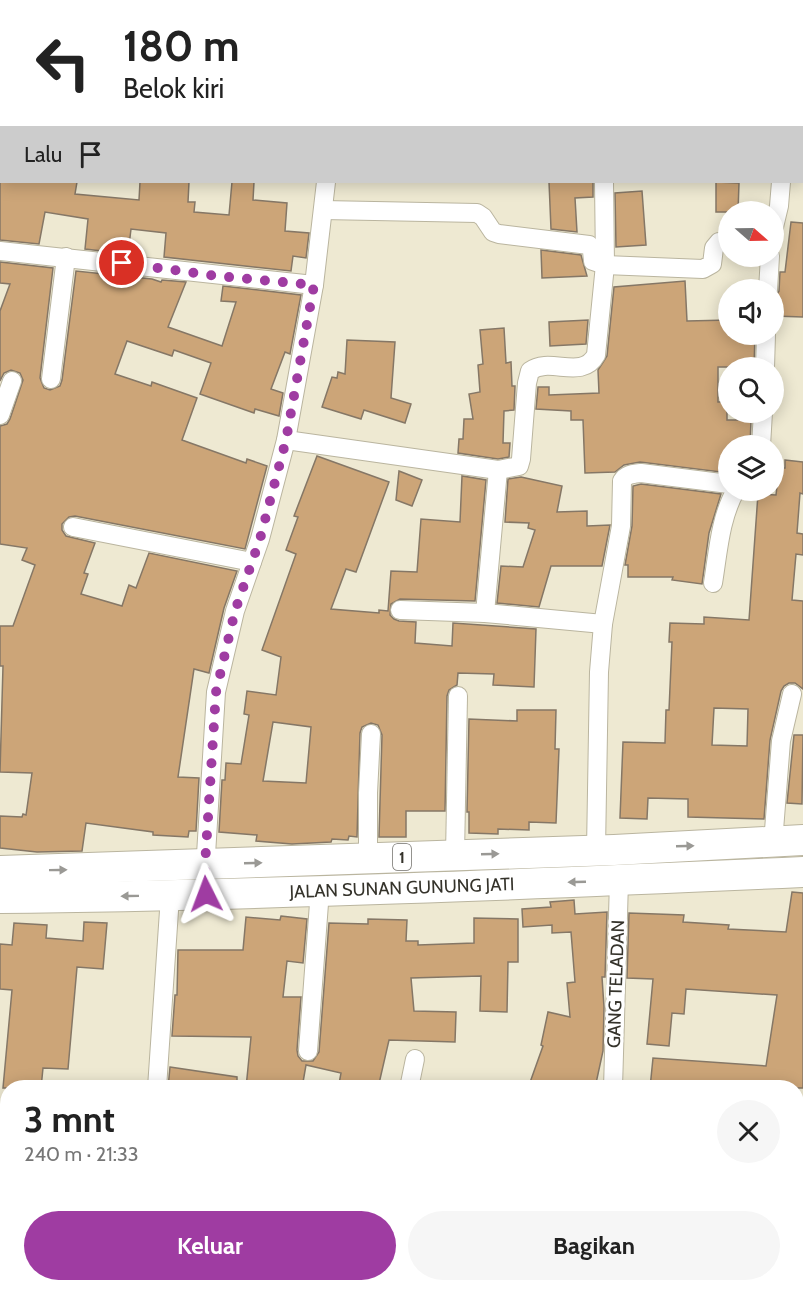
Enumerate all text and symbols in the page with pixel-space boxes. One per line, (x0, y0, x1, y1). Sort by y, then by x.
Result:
text: 180 m (123, 20, 239, 72)
icon: left (24, 24, 102, 102)
text: Belok kiri (123, 72, 224, 105)
icon: arrive (74, 138, 107, 171)
text: Lalu (24, 141, 62, 168)
north arrow (718, 201, 784, 267)
map controls (718, 201, 784, 501)
pin (96, 237, 147, 288)
icon: arrive (105, 246, 138, 279)
button: sound (718, 279, 784, 345)
button: search (718, 357, 784, 423)
button: layers (718, 435, 784, 501)
one-way arrow (676, 842, 695, 851)
road number: 1 (393, 844, 411, 870)
one-way arrow (481, 849, 500, 859)
one-way arrow (244, 858, 263, 868)
position arrow (174, 862, 238, 926)
one-way arrow (49, 866, 68, 875)
street label: JALAN SUNAN GUNUNG JATI (288, 873, 515, 903)
one-way arrow (567, 877, 586, 887)
one-way arrow (120, 892, 139, 901)
street label: GANG TELADAN (603, 919, 629, 1049)
text: 3 mnt (24, 1097, 115, 1141)
button: close (717, 1100, 780, 1163)
text: 240 m · 21:33 (24, 1142, 139, 1166)
button: Keluar (24, 1211, 396, 1280)
button: Bagikan (408, 1211, 780, 1280)

